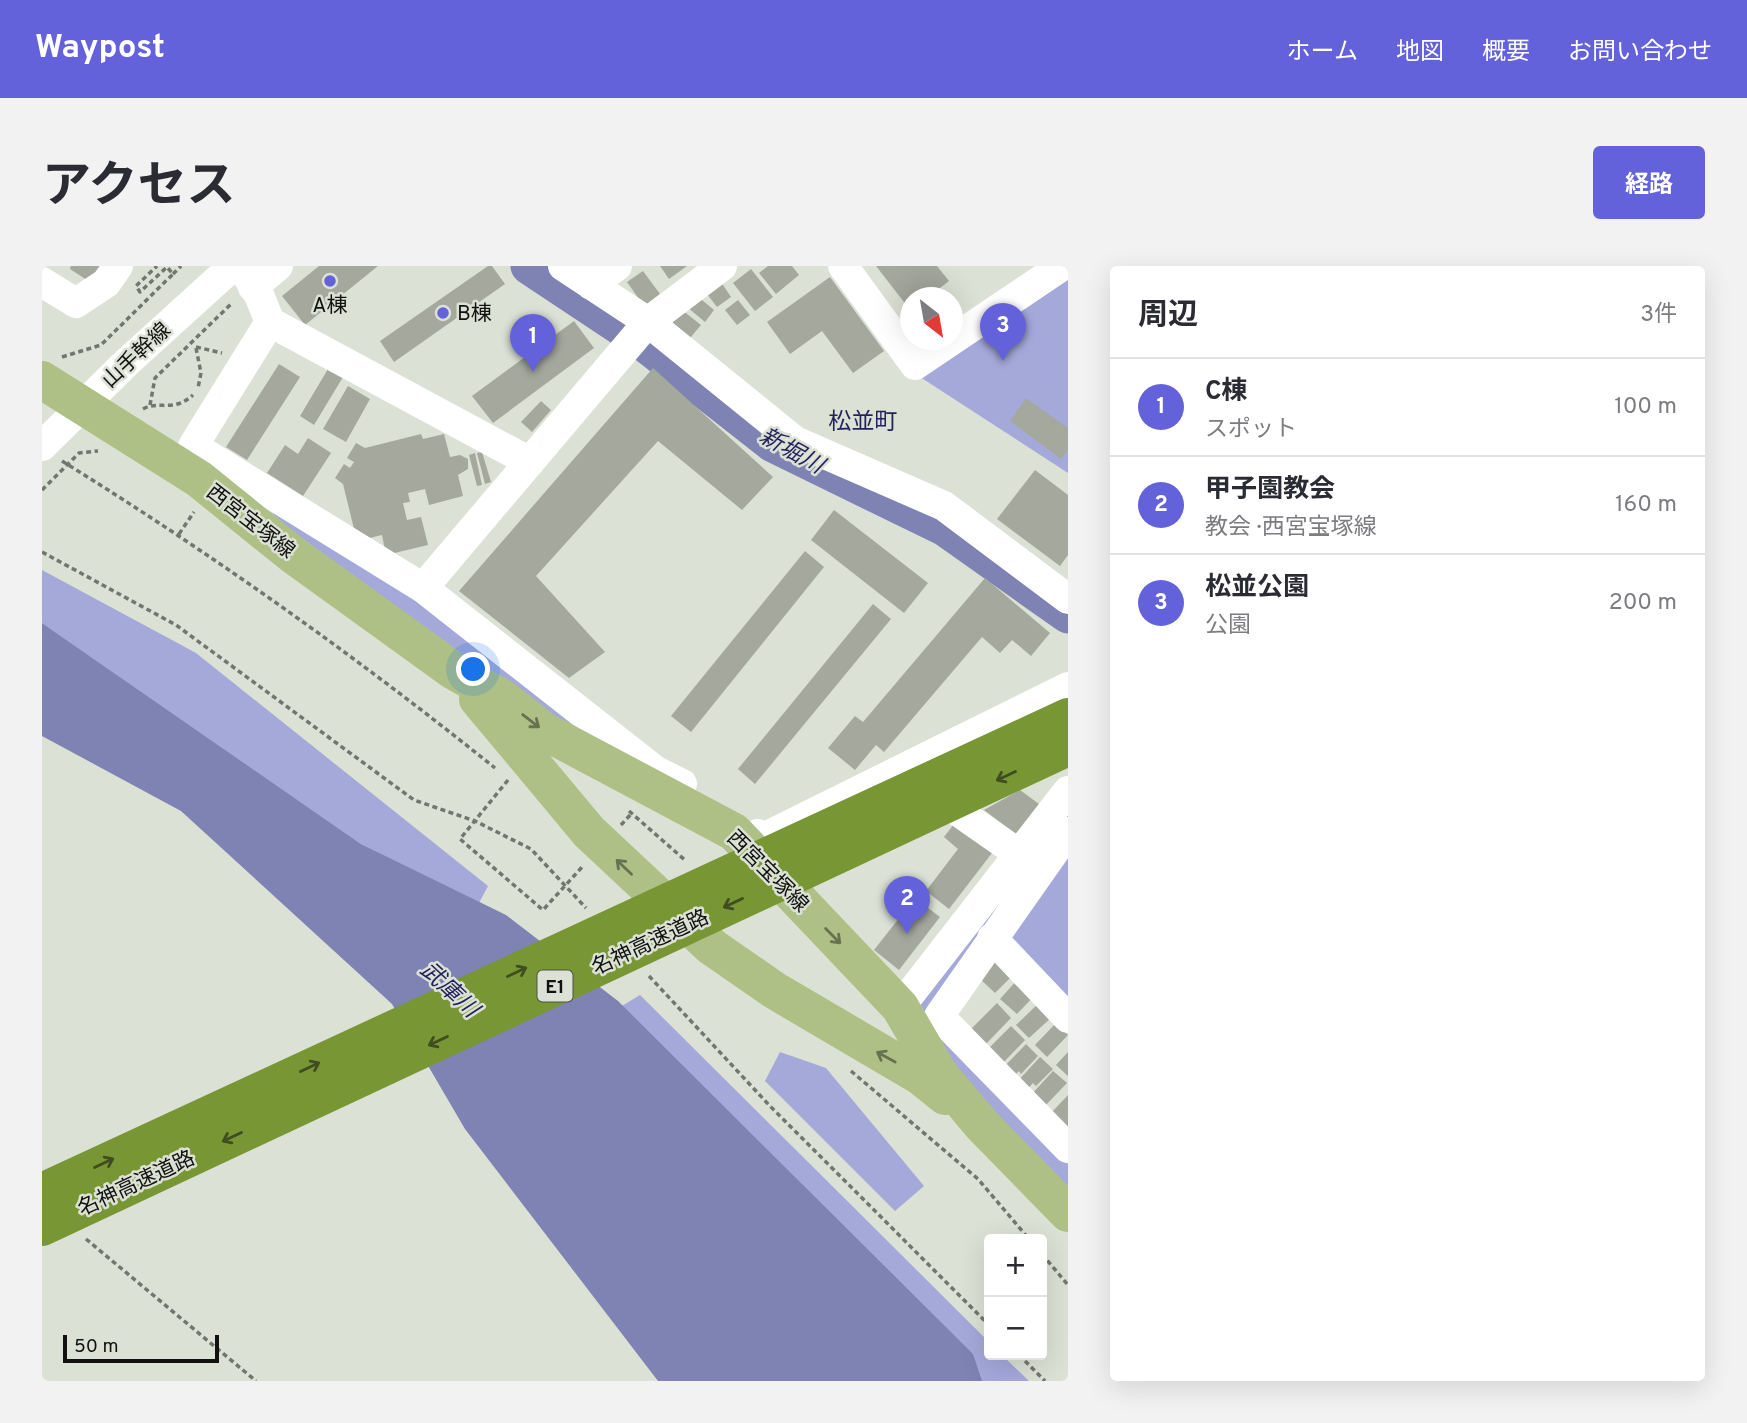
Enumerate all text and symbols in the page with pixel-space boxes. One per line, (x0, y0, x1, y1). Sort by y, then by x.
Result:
text: Waypost (35, 28, 165, 70)
text: ホーム (1287, 38, 1358, 68)
text: 地図 (1396, 38, 1444, 68)
text: 概要 (1482, 38, 1530, 68)
text: お問い合わせ (1568, 38, 1712, 68)
button: 経路 (1593, 146, 1705, 219)
text: アクセス (42, 158, 236, 220)
marker: A棟 (322, 273, 338, 289)
north arrow (900, 287, 963, 350)
place label: A棟 (312, 293, 348, 320)
text: 周辺 (1138, 298, 1198, 335)
place label: B棟 (457, 301, 492, 328)
text: 3件 (1640, 301, 1677, 330)
pin: 3 (980, 303, 1026, 361)
marker: B棟 (435, 305, 451, 321)
pin: 1 (510, 314, 556, 372)
street label: 山手幹線 (97, 318, 177, 395)
text: C棟 (1205, 376, 1248, 409)
text: 1 (1156, 393, 1166, 422)
text: 100 m (1614, 393, 1677, 422)
district label: 松並町 (829, 409, 898, 438)
text: スポット (1205, 416, 1297, 445)
water label: 新堀川 (754, 423, 831, 483)
text: 甲子園教会 (1205, 474, 1335, 507)
street label: 西宮宝塚線 (200, 479, 300, 565)
text: 2 (1154, 491, 1168, 520)
text: 160 m (1615, 491, 1677, 520)
text: 教会 · 西宮宝塚線 (1205, 514, 1377, 543)
text: 松並公園 (1205, 572, 1309, 605)
text: 3 (1154, 589, 1168, 618)
text: 200 m (1609, 589, 1677, 618)
text: 公園 (1205, 612, 1251, 641)
your location (456, 652, 490, 686)
one-way arrow (522, 714, 540, 729)
one-way arrow (996, 770, 1017, 784)
street label: 西宮宝塚線 (720, 825, 814, 919)
one-way arrow (616, 858, 633, 875)
pin: 2 (884, 876, 930, 934)
one-way arrow (723, 897, 744, 910)
street label: 名神高速道路 (588, 904, 713, 982)
one-way arrow (824, 927, 841, 944)
water label: 武庫川 (413, 957, 486, 1027)
one-way arrow (506, 965, 527, 978)
road number: E1 (538, 971, 572, 1002)
one-way arrow (428, 1035, 449, 1048)
one-way arrow (877, 1050, 897, 1064)
one-way arrow (299, 1060, 320, 1073)
one-way arrow (222, 1132, 243, 1145)
street label: 名神高速道路 (74, 1145, 199, 1223)
one-way arrow (93, 1156, 114, 1169)
map controls (984, 1234, 1047, 1360)
button: + (984, 1234, 1047, 1297)
button: − (984, 1297, 1047, 1360)
scale bar (63, 1332, 219, 1364)
text: 50 m (74, 1335, 119, 1359)

